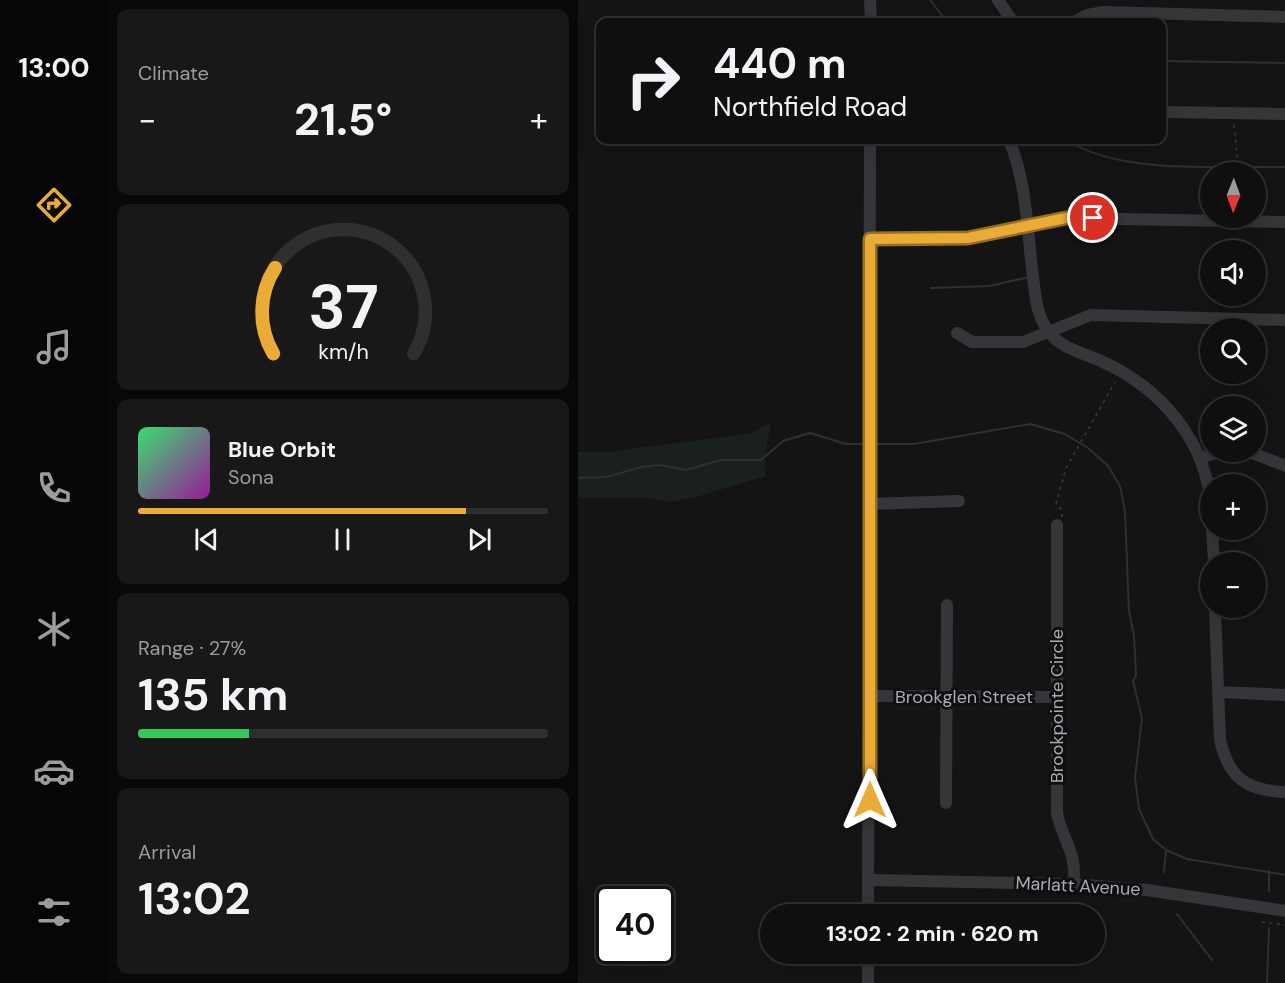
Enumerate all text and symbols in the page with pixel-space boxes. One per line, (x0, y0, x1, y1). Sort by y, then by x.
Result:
text: 440 m (713, 36, 847, 91)
icon: right (614, 42, 692, 120)
text: 13:00 (19, 50, 89, 85)
text: Climate (138, 60, 209, 86)
text: Northfield Road (713, 89, 907, 124)
text: 21.5° (294, 90, 392, 149)
text: − (138, 98, 156, 141)
text: + (530, 98, 548, 141)
north arrow (1200, 162, 1266, 228)
map controls (1200, 162, 1266, 618)
icon: directions (33, 184, 75, 226)
pin (1067, 192, 1118, 243)
icon: arrive (1076, 201, 1109, 234)
button: sound (1200, 240, 1266, 306)
text: 37 (308, 266, 378, 347)
button: search (1200, 318, 1266, 384)
icon: music (33, 326, 75, 368)
text: km/h (318, 338, 368, 366)
button: layers (1200, 396, 1266, 462)
text: Blue Orbit (228, 435, 336, 464)
text: Sona (228, 464, 274, 490)
icon: phone (33, 467, 75, 509)
button: + (1200, 474, 1266, 540)
icon: previous (190, 523, 223, 556)
icon: pause (326, 523, 359, 556)
icon: next (463, 523, 496, 556)
button: − (1200, 552, 1266, 618)
icon: climate (33, 608, 75, 650)
street label: Brookpointe Circle (1045, 629, 1069, 783)
text: Range · 27% (138, 635, 246, 661)
text: 135 km (138, 665, 288, 724)
street label: Brookglen Street (895, 685, 1033, 709)
icon: car (33, 750, 75, 792)
position arrow (838, 768, 902, 832)
text: Arrival (138, 839, 196, 865)
text: 13:02 (138, 869, 250, 928)
street label: Marlatt Avenue (1015, 871, 1141, 901)
speed limit sign: 40 (596, 886, 674, 964)
icon: filters (33, 891, 75, 933)
text: 13:02 · 2 min · 620 m (826, 919, 1039, 948)

